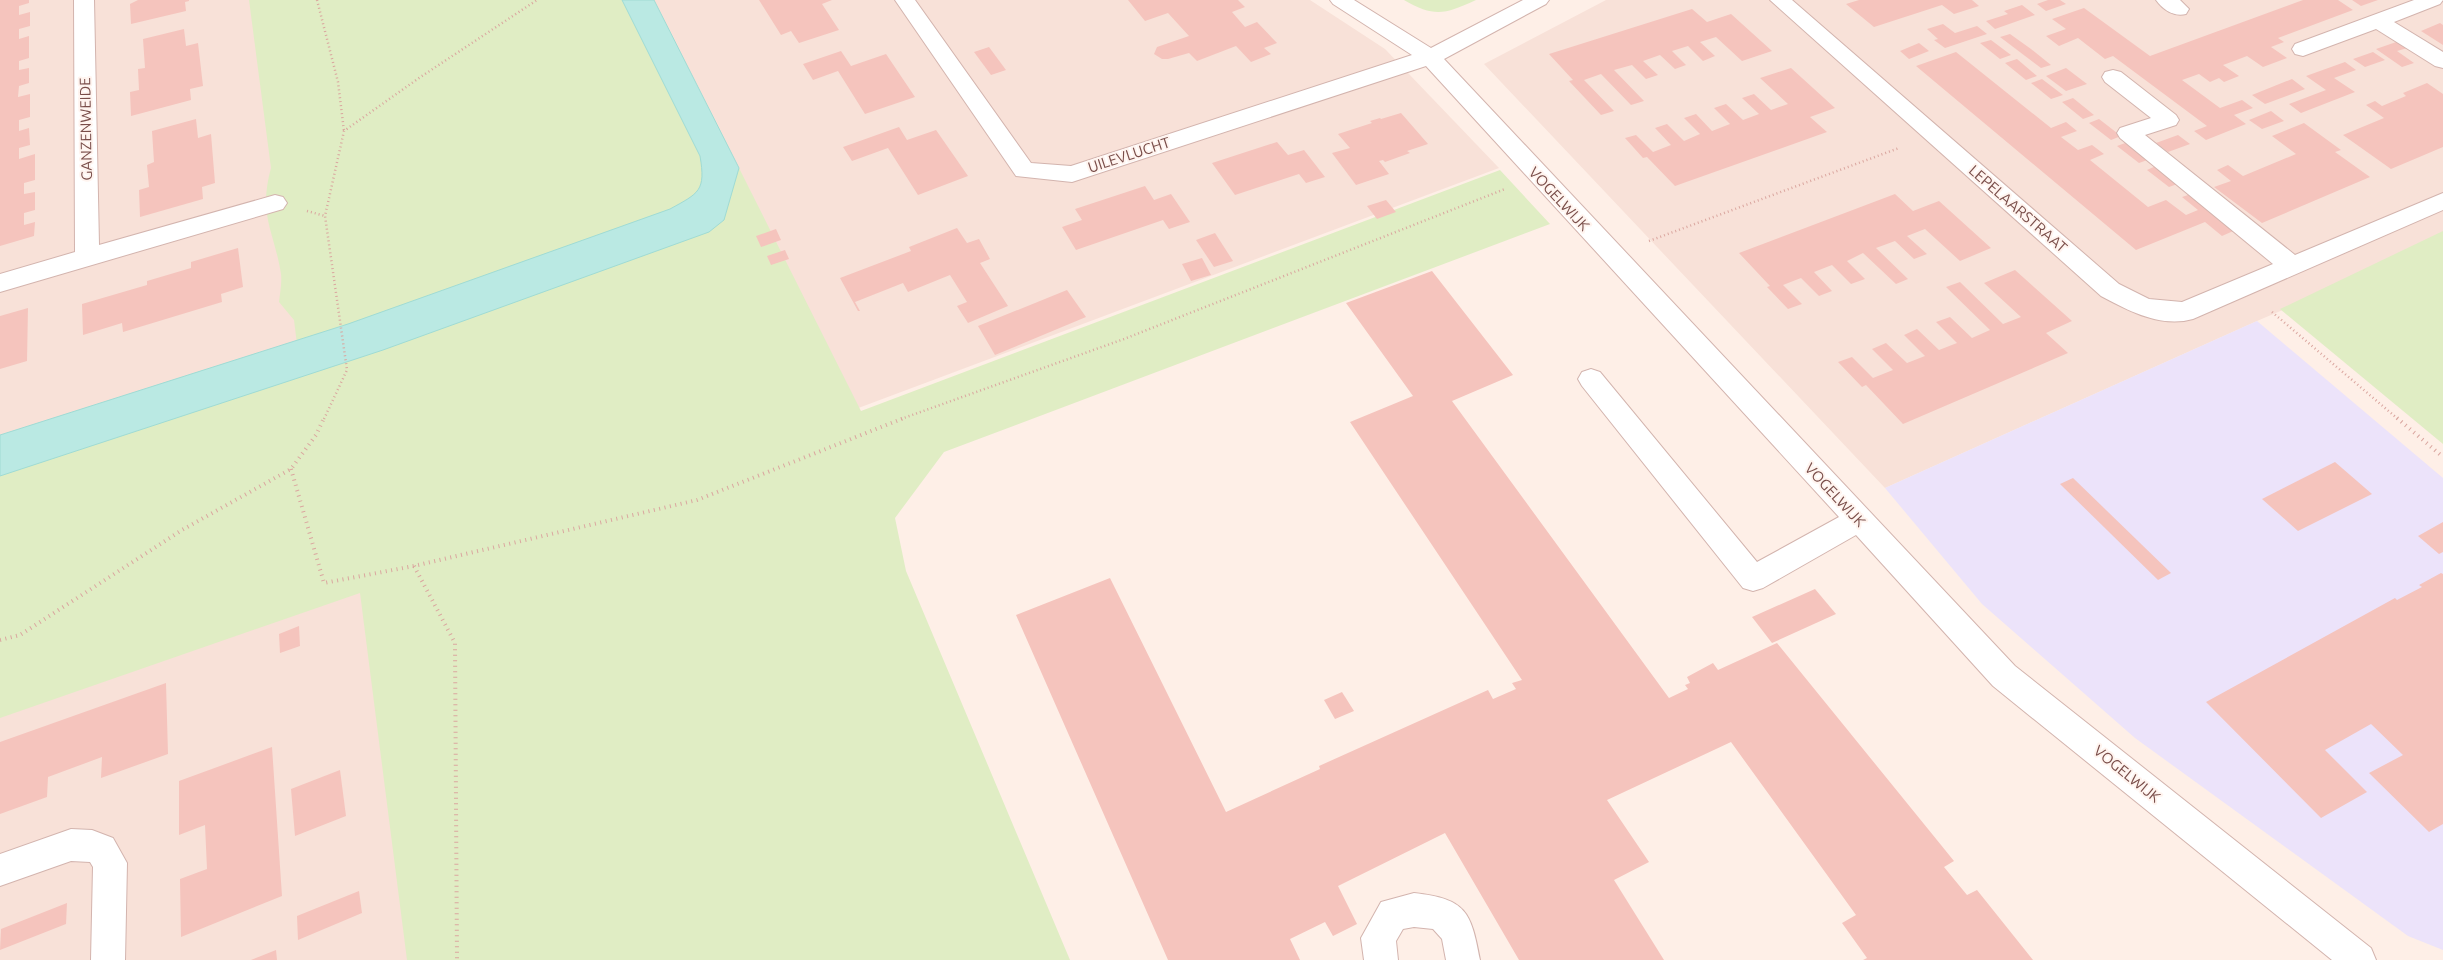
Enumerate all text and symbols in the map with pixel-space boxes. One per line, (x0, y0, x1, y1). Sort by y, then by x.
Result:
street label: GANZENWEIDE (76, 77, 95, 181)
street label: UILEVLUCHT (1086, 133, 1173, 176)
street label: LEPELAARSTRAAT (1966, 161, 2071, 256)
street label: VOGELWIJK (1526, 163, 1593, 234)
street label: VOGELWIJK (1802, 459, 1869, 530)
street label: VOGELWIJK (2091, 742, 2164, 806)

